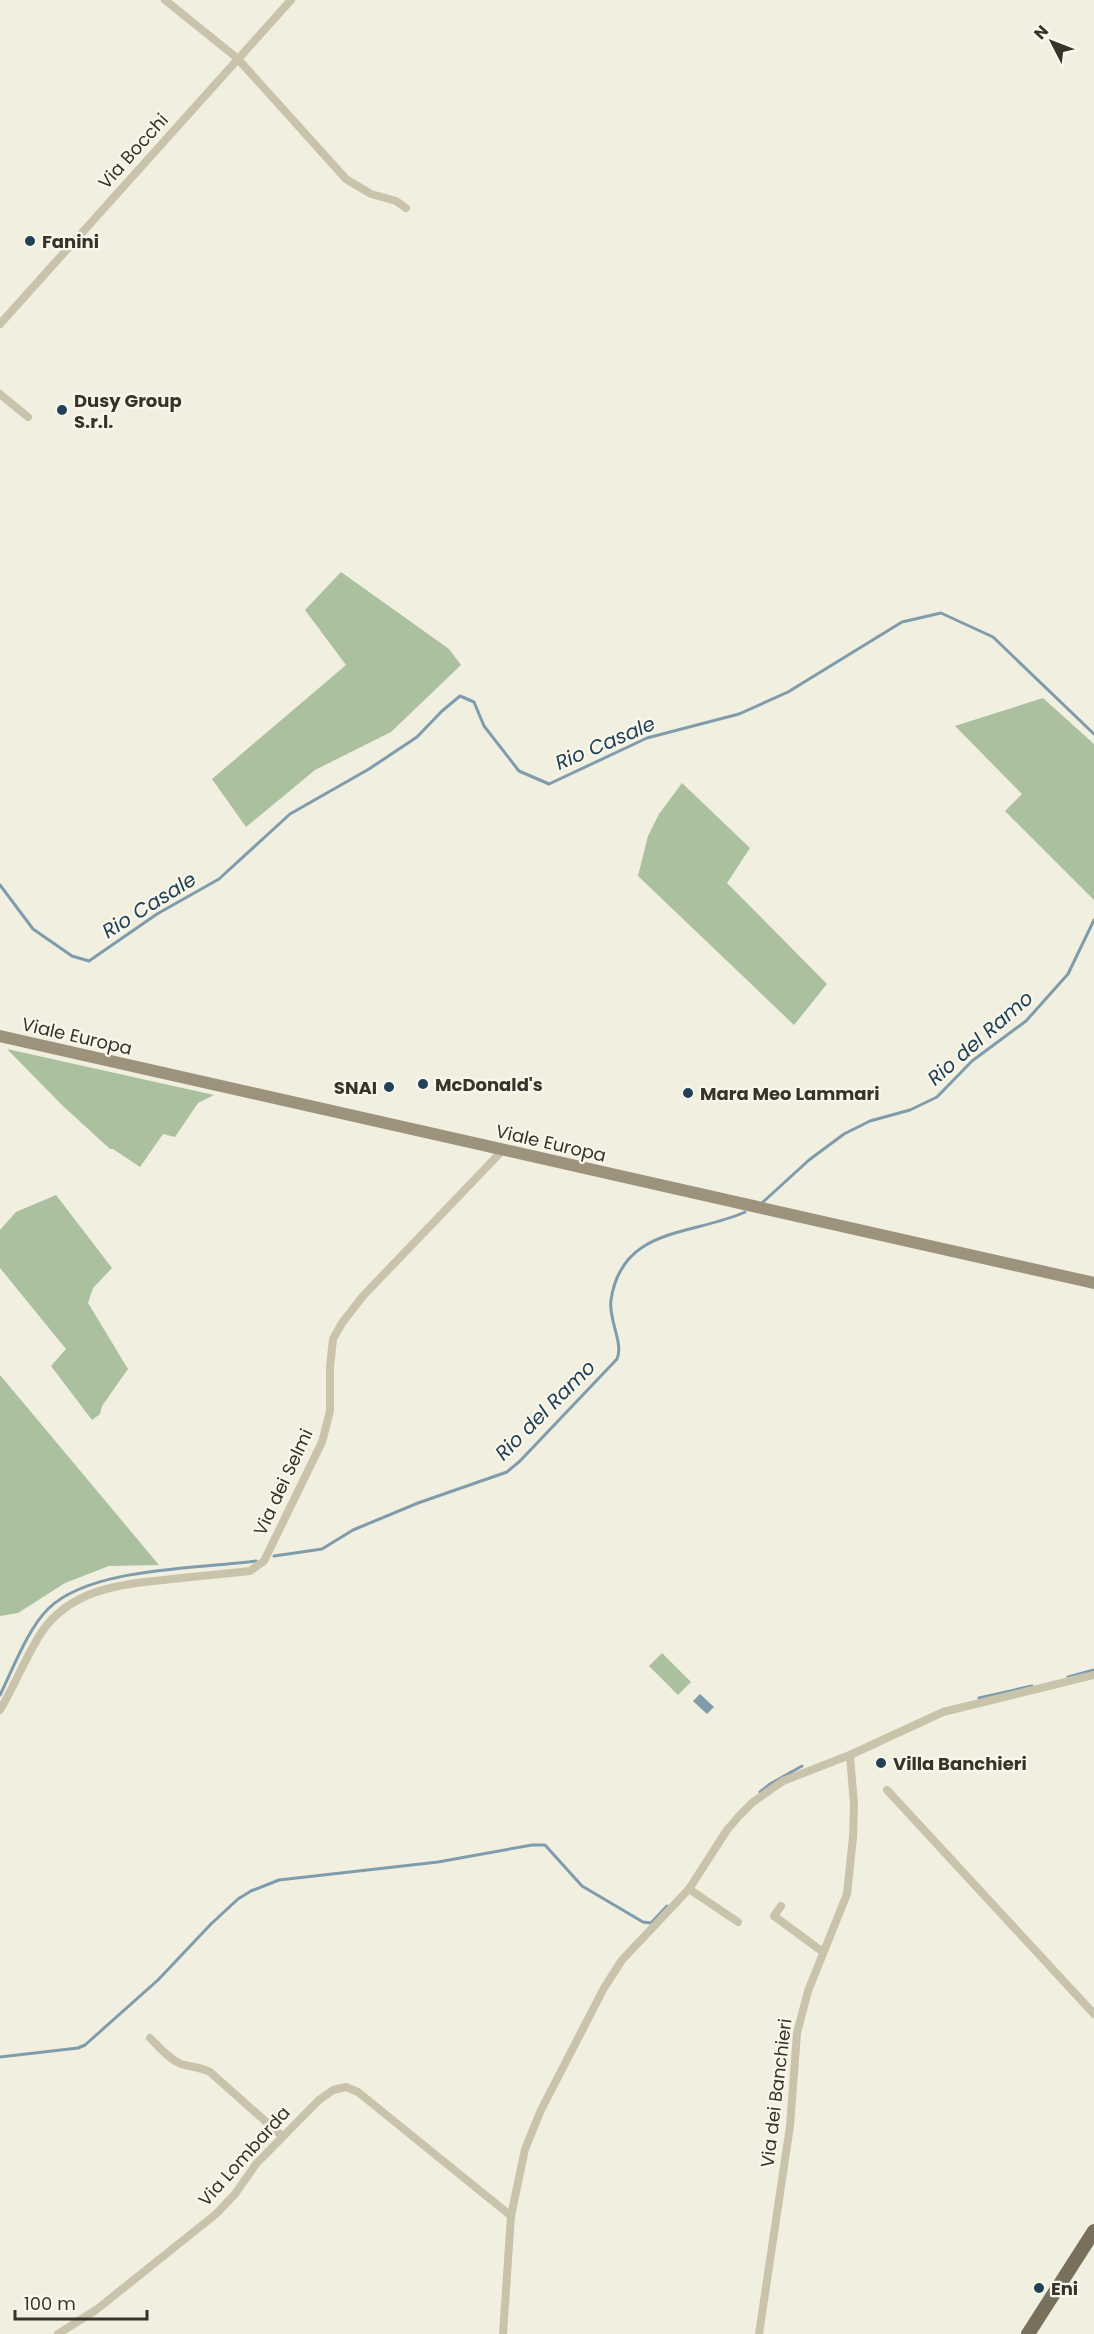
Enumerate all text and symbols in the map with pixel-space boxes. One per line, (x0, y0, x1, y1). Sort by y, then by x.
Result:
north arrow (1022, 12, 1082, 72)
text: N (1029, 20, 1054, 44)
street label: Via Bocchi (92, 108, 174, 194)
place label: Fanini (42, 229, 99, 254)
marker: Fanini (23, 234, 37, 248)
place label: Dusy Group S.r.l. (74, 388, 182, 434)
marker: Dusy Group S.r.l. (55, 403, 69, 417)
water label: Rio Casale (551, 709, 659, 777)
water label: Rio Casale (97, 865, 201, 945)
water label: Rio del Ramo (921, 984, 1039, 1092)
street label: Viale Europa (19, 1011, 135, 1061)
place label: McDonald's (435, 1072, 543, 1097)
place label: SNAI (334, 1075, 377, 1100)
marker: McDonald's (416, 1077, 430, 1091)
marker: SNAI (382, 1080, 396, 1094)
place label: Mara Meo Lammari (700, 1081, 880, 1106)
marker: Mara Meo Lammari (681, 1086, 695, 1100)
street label: Viale Europa (493, 1118, 609, 1168)
water label: Rio del Ramo (489, 1354, 601, 1466)
street label: Via dei Selmi (247, 1424, 319, 1540)
place label: Villa Banchieri (893, 1751, 1027, 1776)
marker: Villa Banchieri (874, 1756, 888, 1770)
street label: Via dei Banchieri (754, 2017, 798, 2169)
street label: Via Lombarda (192, 2101, 296, 2211)
place label: Eni (1051, 2276, 1078, 2301)
marker: Eni (1032, 2281, 1046, 2295)
scale bar (15, 2283, 147, 2321)
text: 100 m (24, 2291, 76, 2316)

